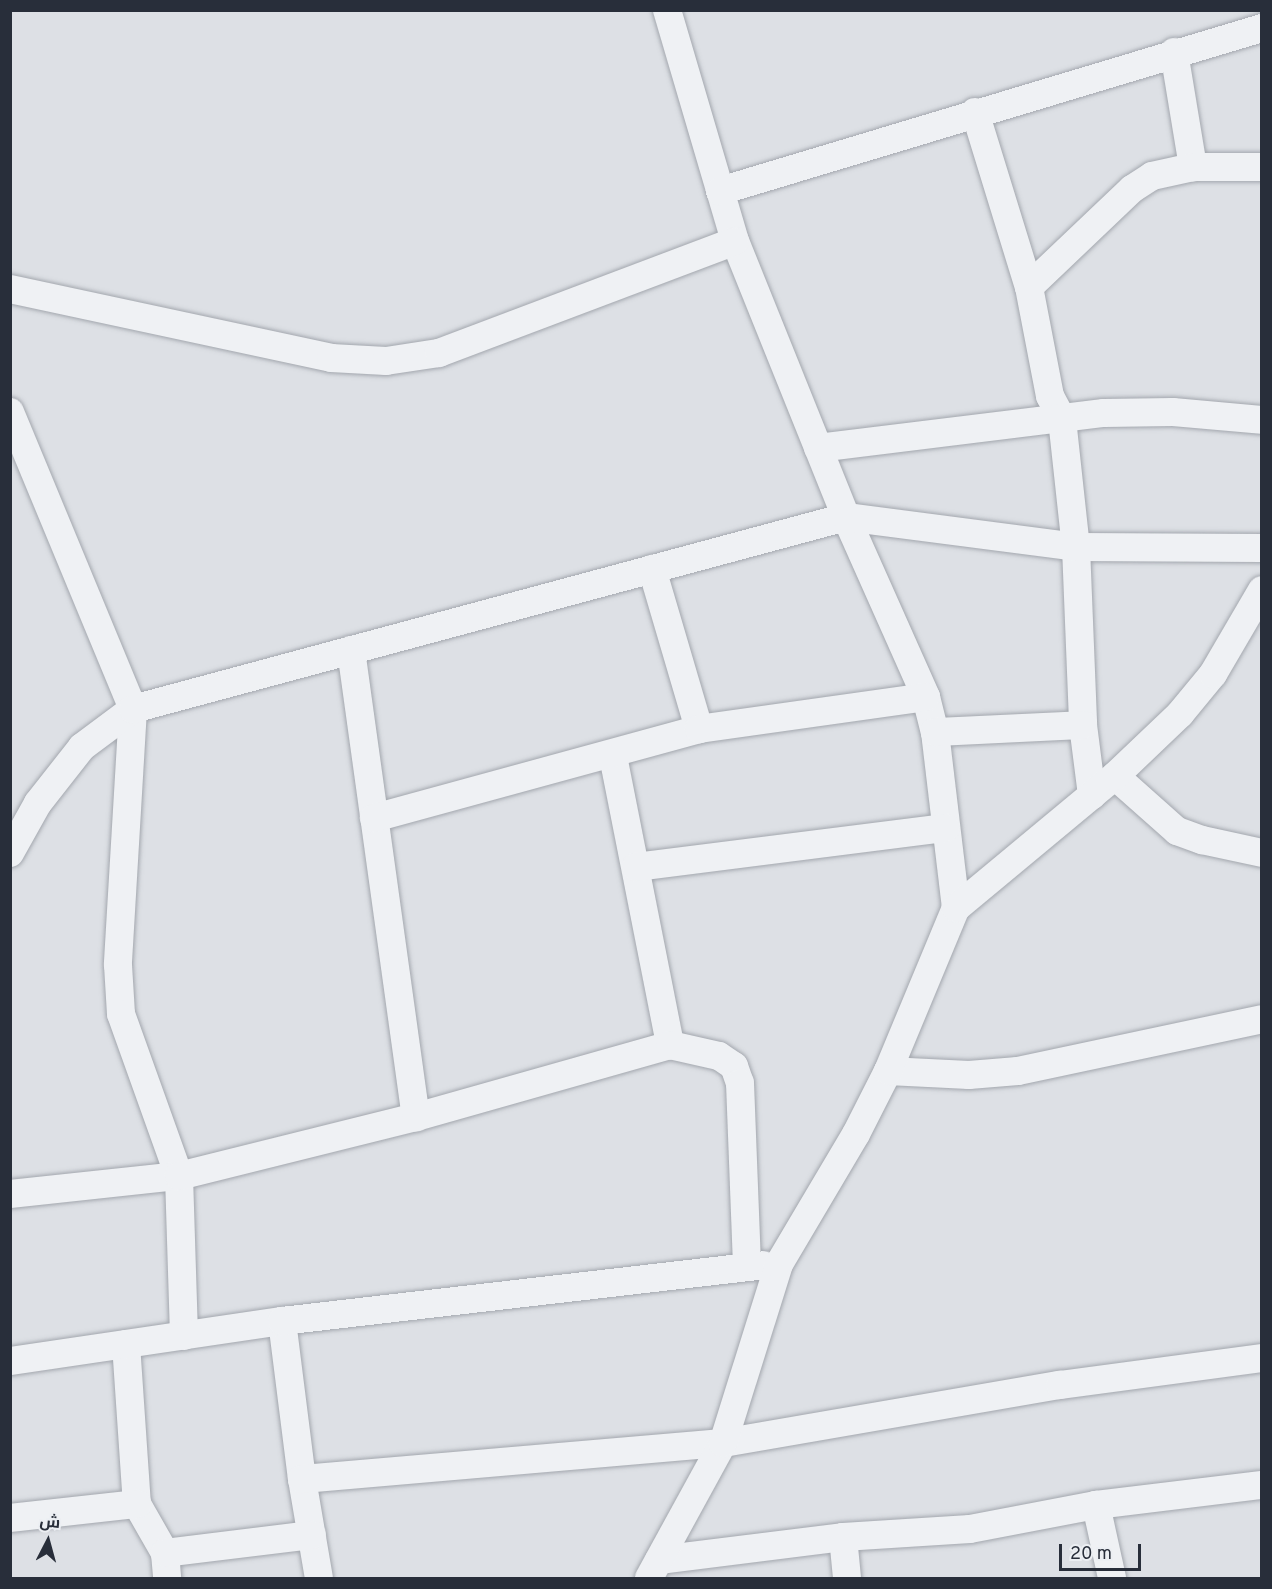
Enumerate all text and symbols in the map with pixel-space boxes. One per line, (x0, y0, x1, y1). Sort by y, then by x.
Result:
north arrow (18, 1511, 78, 1571)
text: ش (39, 1512, 61, 1534)
scale bar (1062, 1532, 1144, 1570)
text: 20 m (1070, 1543, 1112, 1566)

